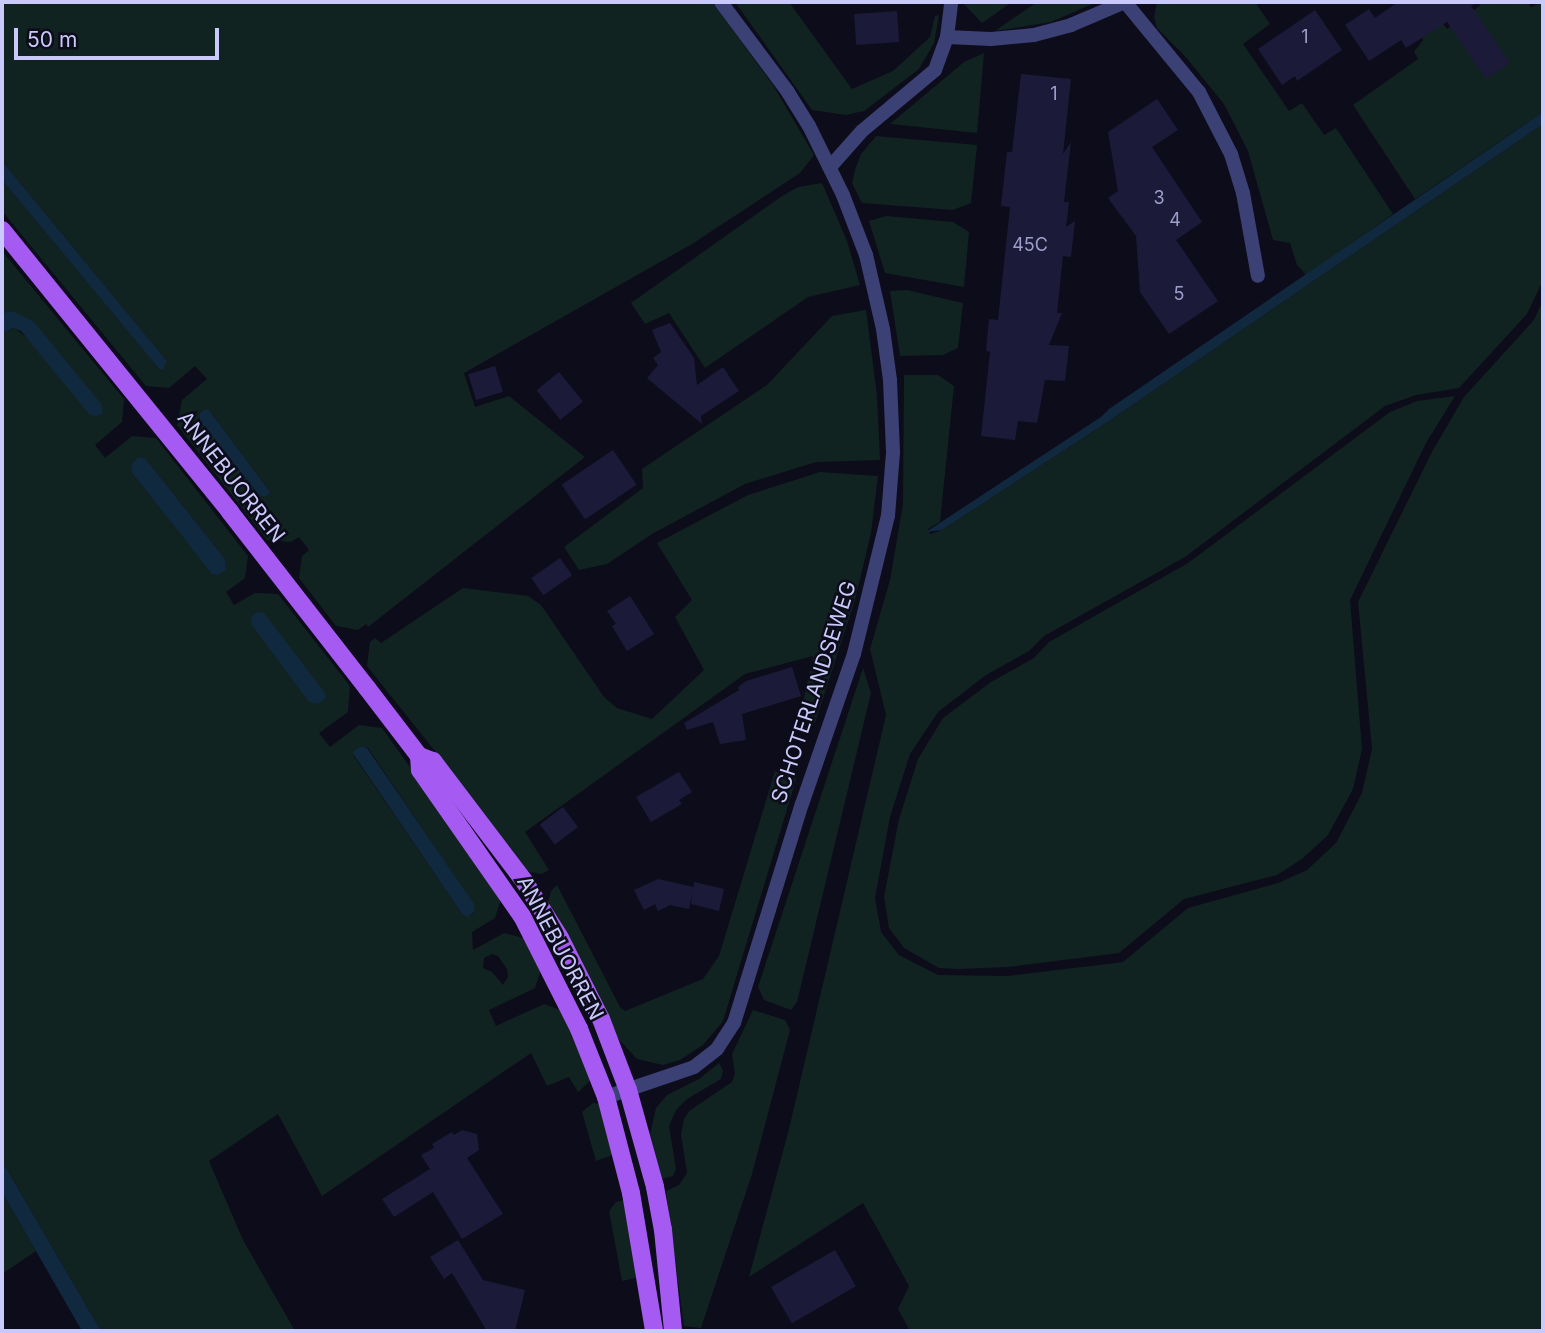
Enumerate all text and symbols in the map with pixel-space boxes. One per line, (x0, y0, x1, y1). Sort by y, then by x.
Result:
scale bar (18, 14, 222, 58)
house number: 1 (1301, 26, 1309, 48)
text: 50 m (27, 27, 77, 52)
house number: 1 (1050, 83, 1058, 105)
house number: 3 (1153, 187, 1165, 209)
house number: 4 (1169, 209, 1181, 231)
house number: 45C (1012, 234, 1048, 256)
house number: 5 (1174, 283, 1184, 305)
street label: ANNEBUORREN (172, 406, 290, 548)
street label: SCHOTERLANDSEWEG (766, 578, 862, 806)
street label: ANNEBUORREN (511, 872, 609, 1024)

